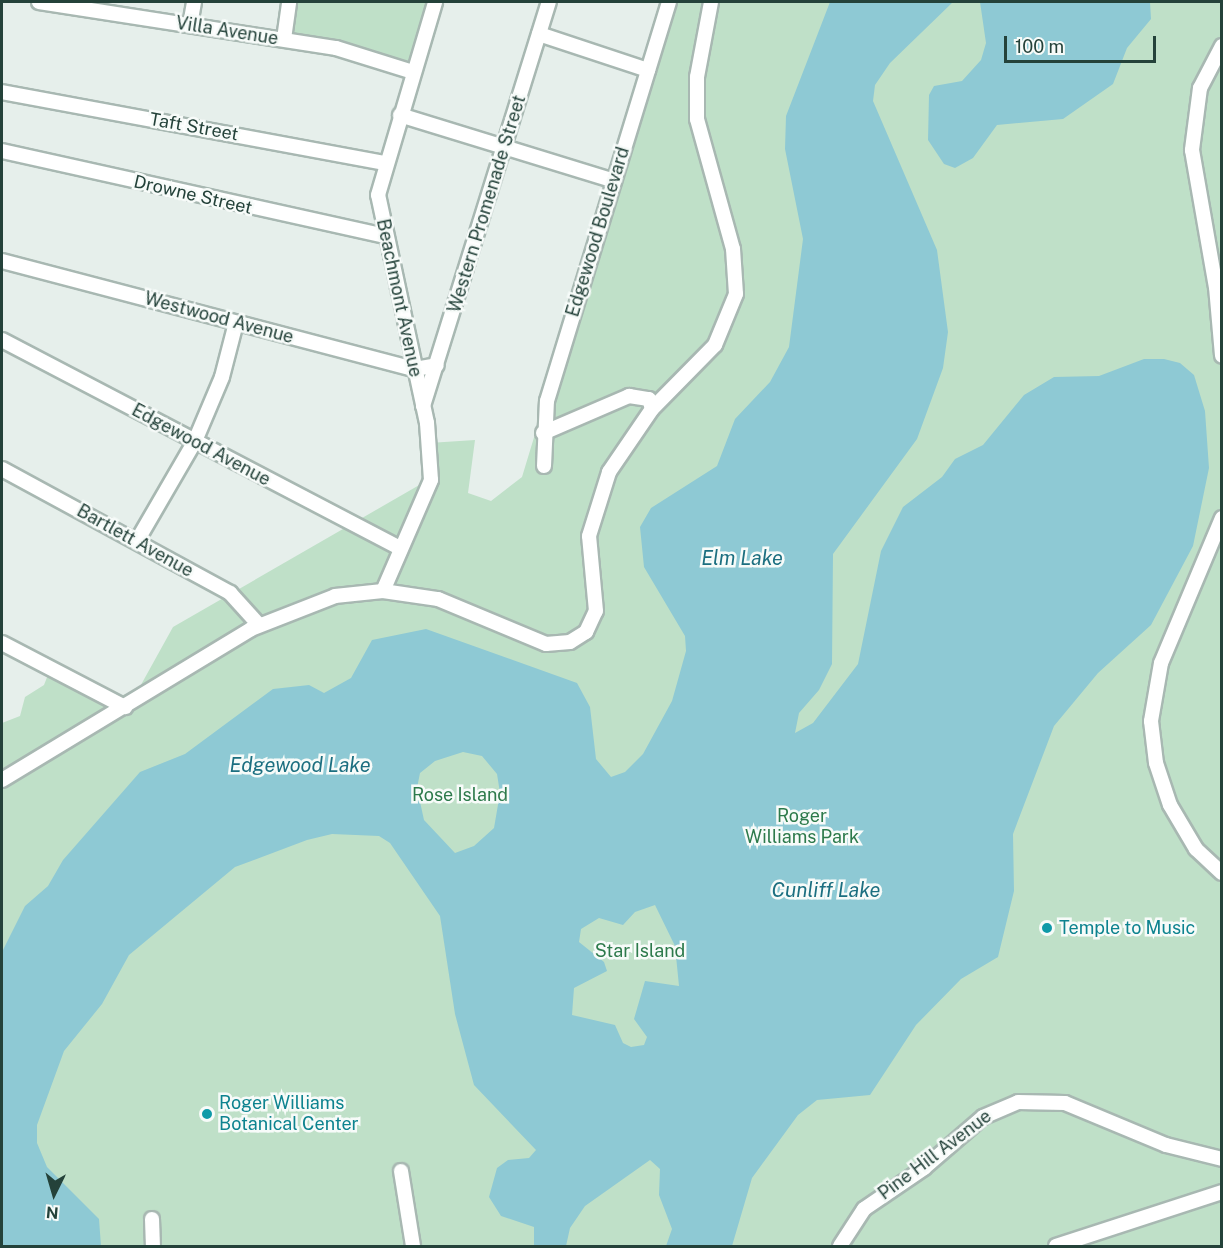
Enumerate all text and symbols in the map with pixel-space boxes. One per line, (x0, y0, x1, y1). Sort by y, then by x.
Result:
street label: Villa Avenue (174, 12, 280, 50)
scale bar (1007, 24, 1158, 62)
text: 100 m (1015, 36, 1064, 57)
street label: Western Promenade Street (444, 92, 530, 316)
street label: Taft Street (148, 109, 240, 145)
street label: Edgewood Boulevard (562, 145, 634, 319)
street label: Drowne Street (132, 171, 254, 219)
street label: Beachmont Avenue (372, 217, 426, 379)
street label: Westwood Avenue (142, 288, 296, 348)
street label: Edgewood Avenue (128, 399, 274, 491)
street label: Bartlett Avenue (73, 500, 197, 582)
water label: Elm Lake (701, 546, 783, 570)
water label: Edgewood Lake (229, 753, 371, 777)
park label: Rose Island (412, 784, 508, 806)
park label: Roger Williams Park (745, 806, 859, 848)
water label: Cunliff Lake (772, 878, 880, 902)
place label: Temple to Music (1059, 917, 1196, 939)
marker: Temple to Music (1040, 921, 1054, 935)
park label: Star Island (595, 940, 685, 962)
place label: Roger Williams Botanical Center (219, 1093, 359, 1136)
street label: Pine Hill Avenue (874, 1105, 996, 1205)
marker: Roger Williams Botanical Center (200, 1107, 214, 1121)
north arrow (24, 1164, 84, 1224)
text: N (45, 1202, 59, 1222)

